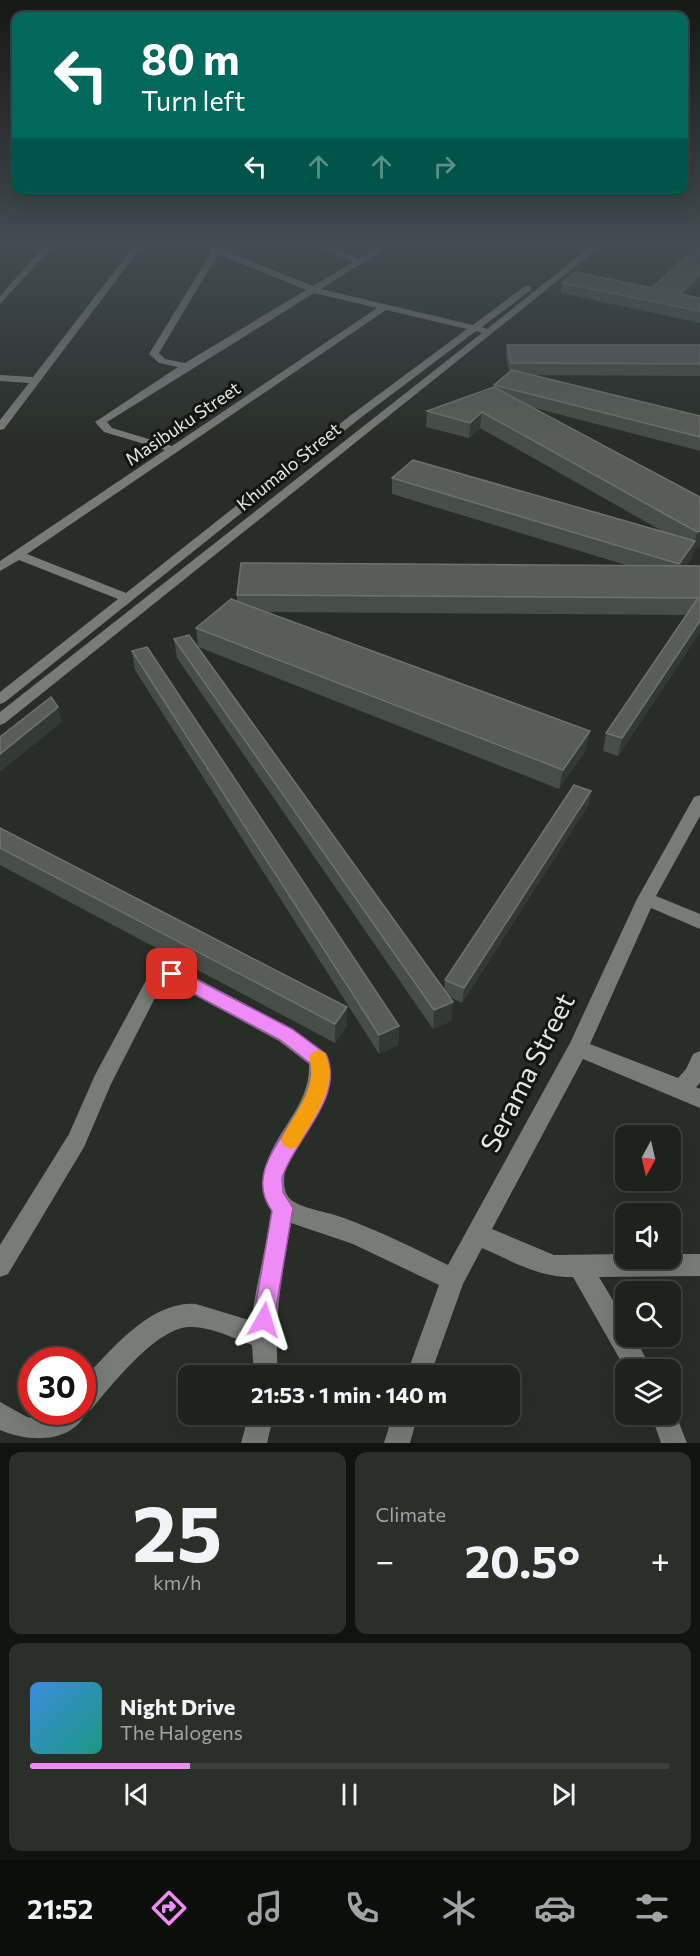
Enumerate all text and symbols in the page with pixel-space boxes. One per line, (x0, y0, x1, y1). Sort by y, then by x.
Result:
text: 80 m (141, 32, 240, 84)
icon: left (42, 36, 120, 114)
text: Turn left (141, 84, 245, 117)
icon: left (239, 150, 272, 183)
icon: ahead (302, 150, 335, 183)
icon: ahead (365, 150, 398, 183)
icon: right (428, 150, 461, 183)
street label: Masibuku Street (121, 377, 244, 470)
street label: Khumalo Street (232, 418, 345, 515)
pin (146, 948, 197, 999)
icon: arrive (155, 957, 188, 990)
street label: Serama Street (472, 987, 581, 1157)
north arrow (615, 1125, 681, 1191)
map controls (615, 1125, 681, 1425)
button: sound (615, 1203, 681, 1269)
button: search (615, 1281, 681, 1347)
position arrow (232, 1288, 296, 1352)
speed limit sign: 30 (18, 1347, 96, 1425)
button: layers (615, 1359, 681, 1425)
text: 21:53 · 1 min · 140 m (251, 1381, 447, 1408)
text: 25 (132, 1483, 222, 1578)
text: Climate (376, 1502, 446, 1526)
text: 20.5° (465, 1532, 580, 1587)
text: − (376, 1539, 394, 1580)
text: + (651, 1539, 670, 1580)
text: km/h (153, 1570, 202, 1594)
text: Night Drive (120, 1693, 235, 1720)
text: The Halogens (120, 1720, 243, 1744)
icon: previous (120, 1778, 153, 1811)
icon: pause (333, 1778, 366, 1811)
icon: next (547, 1778, 580, 1811)
icon: directions (148, 1887, 190, 1929)
icon: music (244, 1887, 286, 1929)
icon: phone (341, 1887, 383, 1929)
icon: climate (438, 1887, 480, 1929)
icon: car (534, 1887, 576, 1929)
icon: filters (631, 1887, 673, 1929)
text: 21:52 (27, 1892, 93, 1925)

